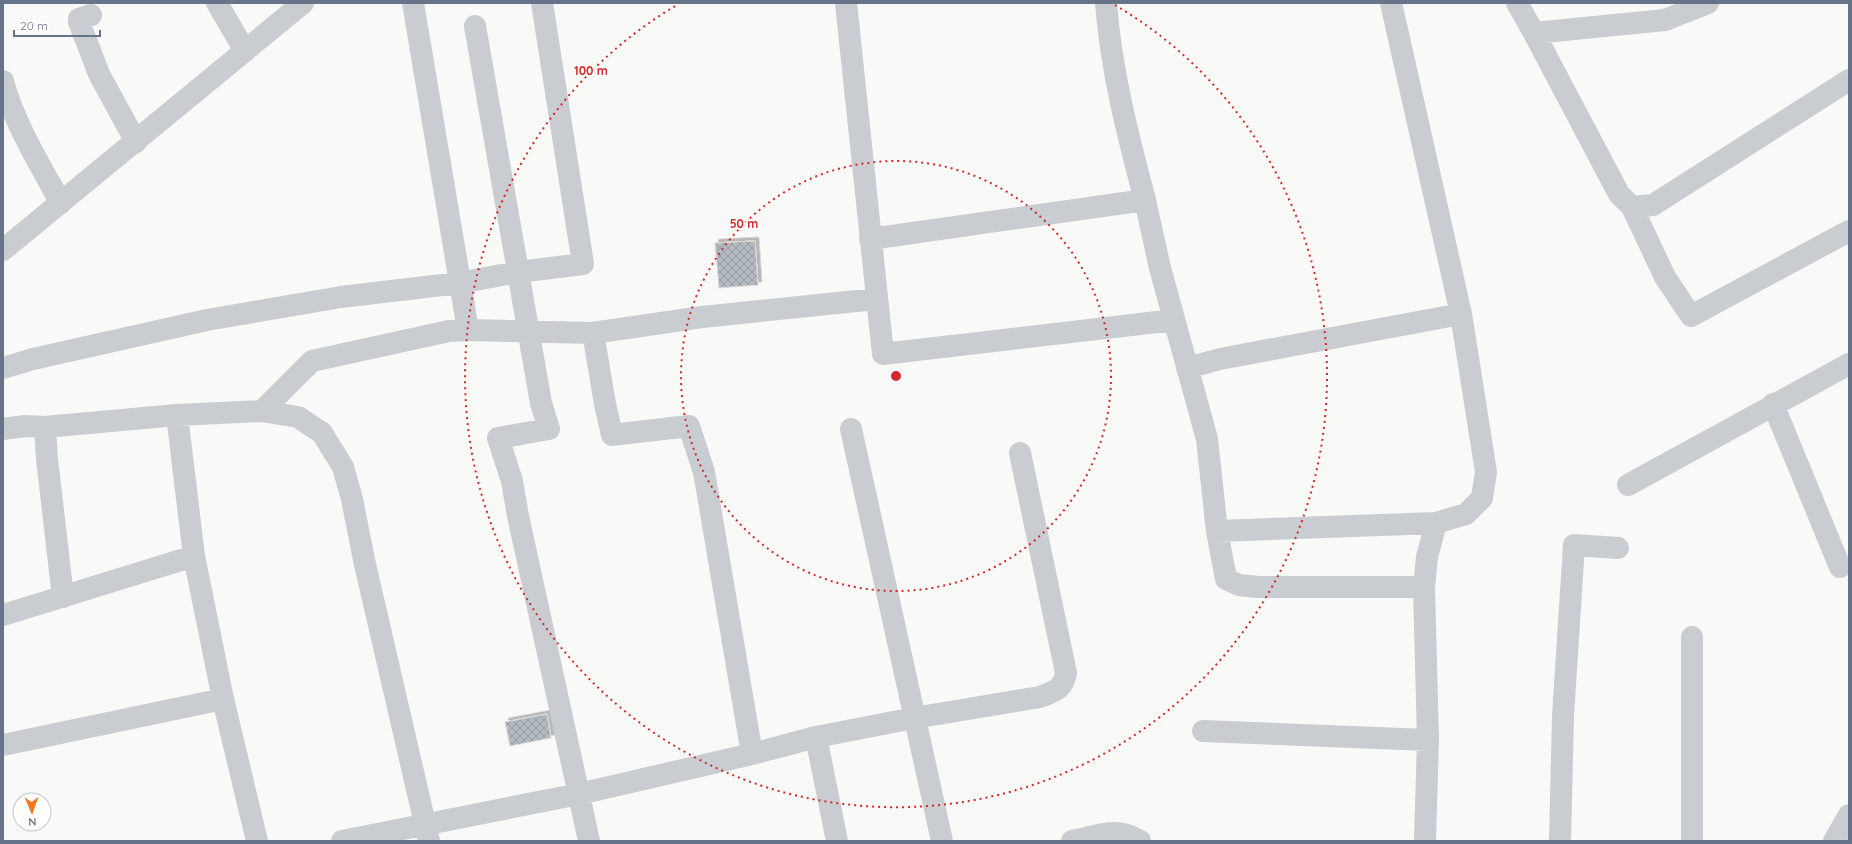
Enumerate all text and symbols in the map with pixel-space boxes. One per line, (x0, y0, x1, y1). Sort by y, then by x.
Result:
scale bar (14, 12, 100, 38)
text: 20 m (20, 18, 48, 33)
text: 100 m (574, 63, 608, 78)
text: 50 m (730, 216, 758, 231)
centre of rings (889, 369, 903, 383)
north arrow (12, 792, 52, 832)
text: N (28, 815, 37, 829)

